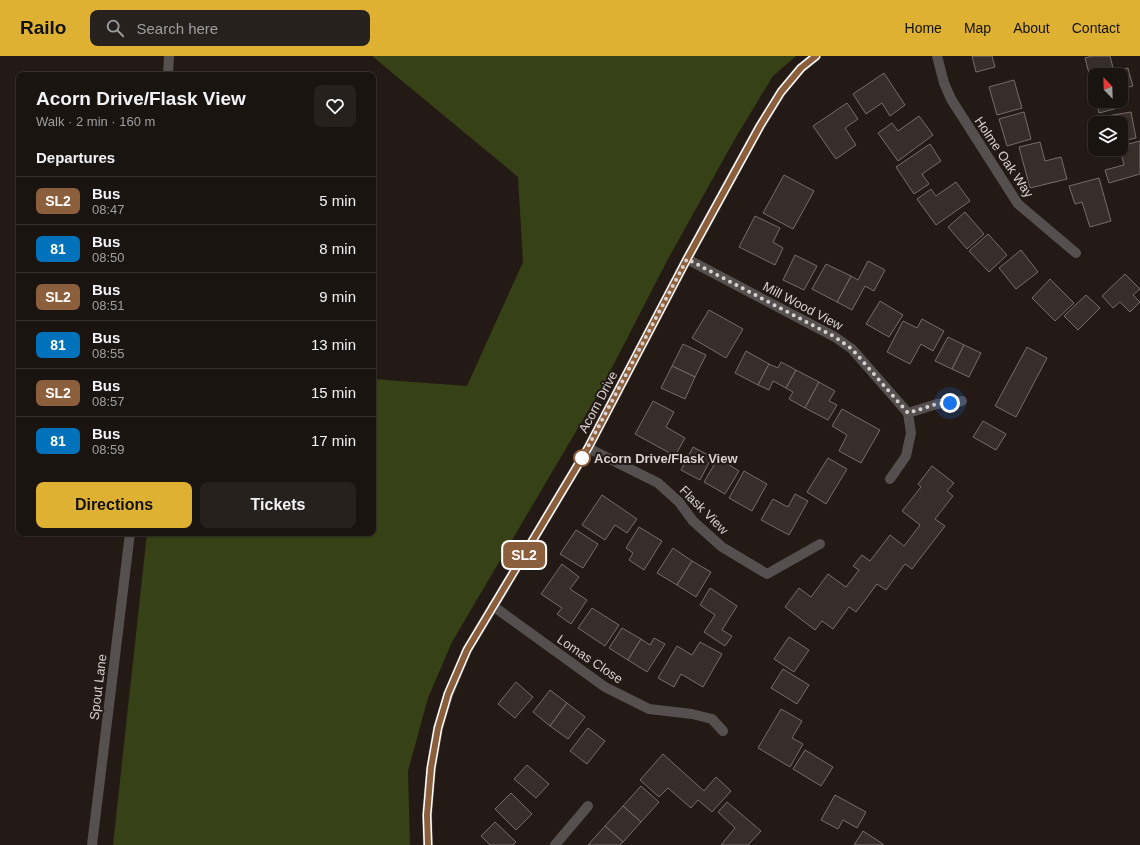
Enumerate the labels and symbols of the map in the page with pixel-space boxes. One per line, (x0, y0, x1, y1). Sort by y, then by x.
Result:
north arrow (1088, 68, 1128, 108)
street label: Holme Oak Way (971, 114, 1037, 201)
street label: Mill Wood View (760, 279, 846, 334)
street label: Acorn Drive (575, 368, 621, 436)
your location (940, 393, 960, 413)
marker: Acorn Drive/Flask View (573, 449, 591, 467)
place label: Acorn Drive/Flask View (594, 451, 738, 466)
street label: Flask View (677, 483, 732, 538)
line badge: SL2 (501, 542, 547, 568)
street label: Lomas Close (554, 632, 626, 686)
street label: Spout Lane (87, 653, 109, 721)

